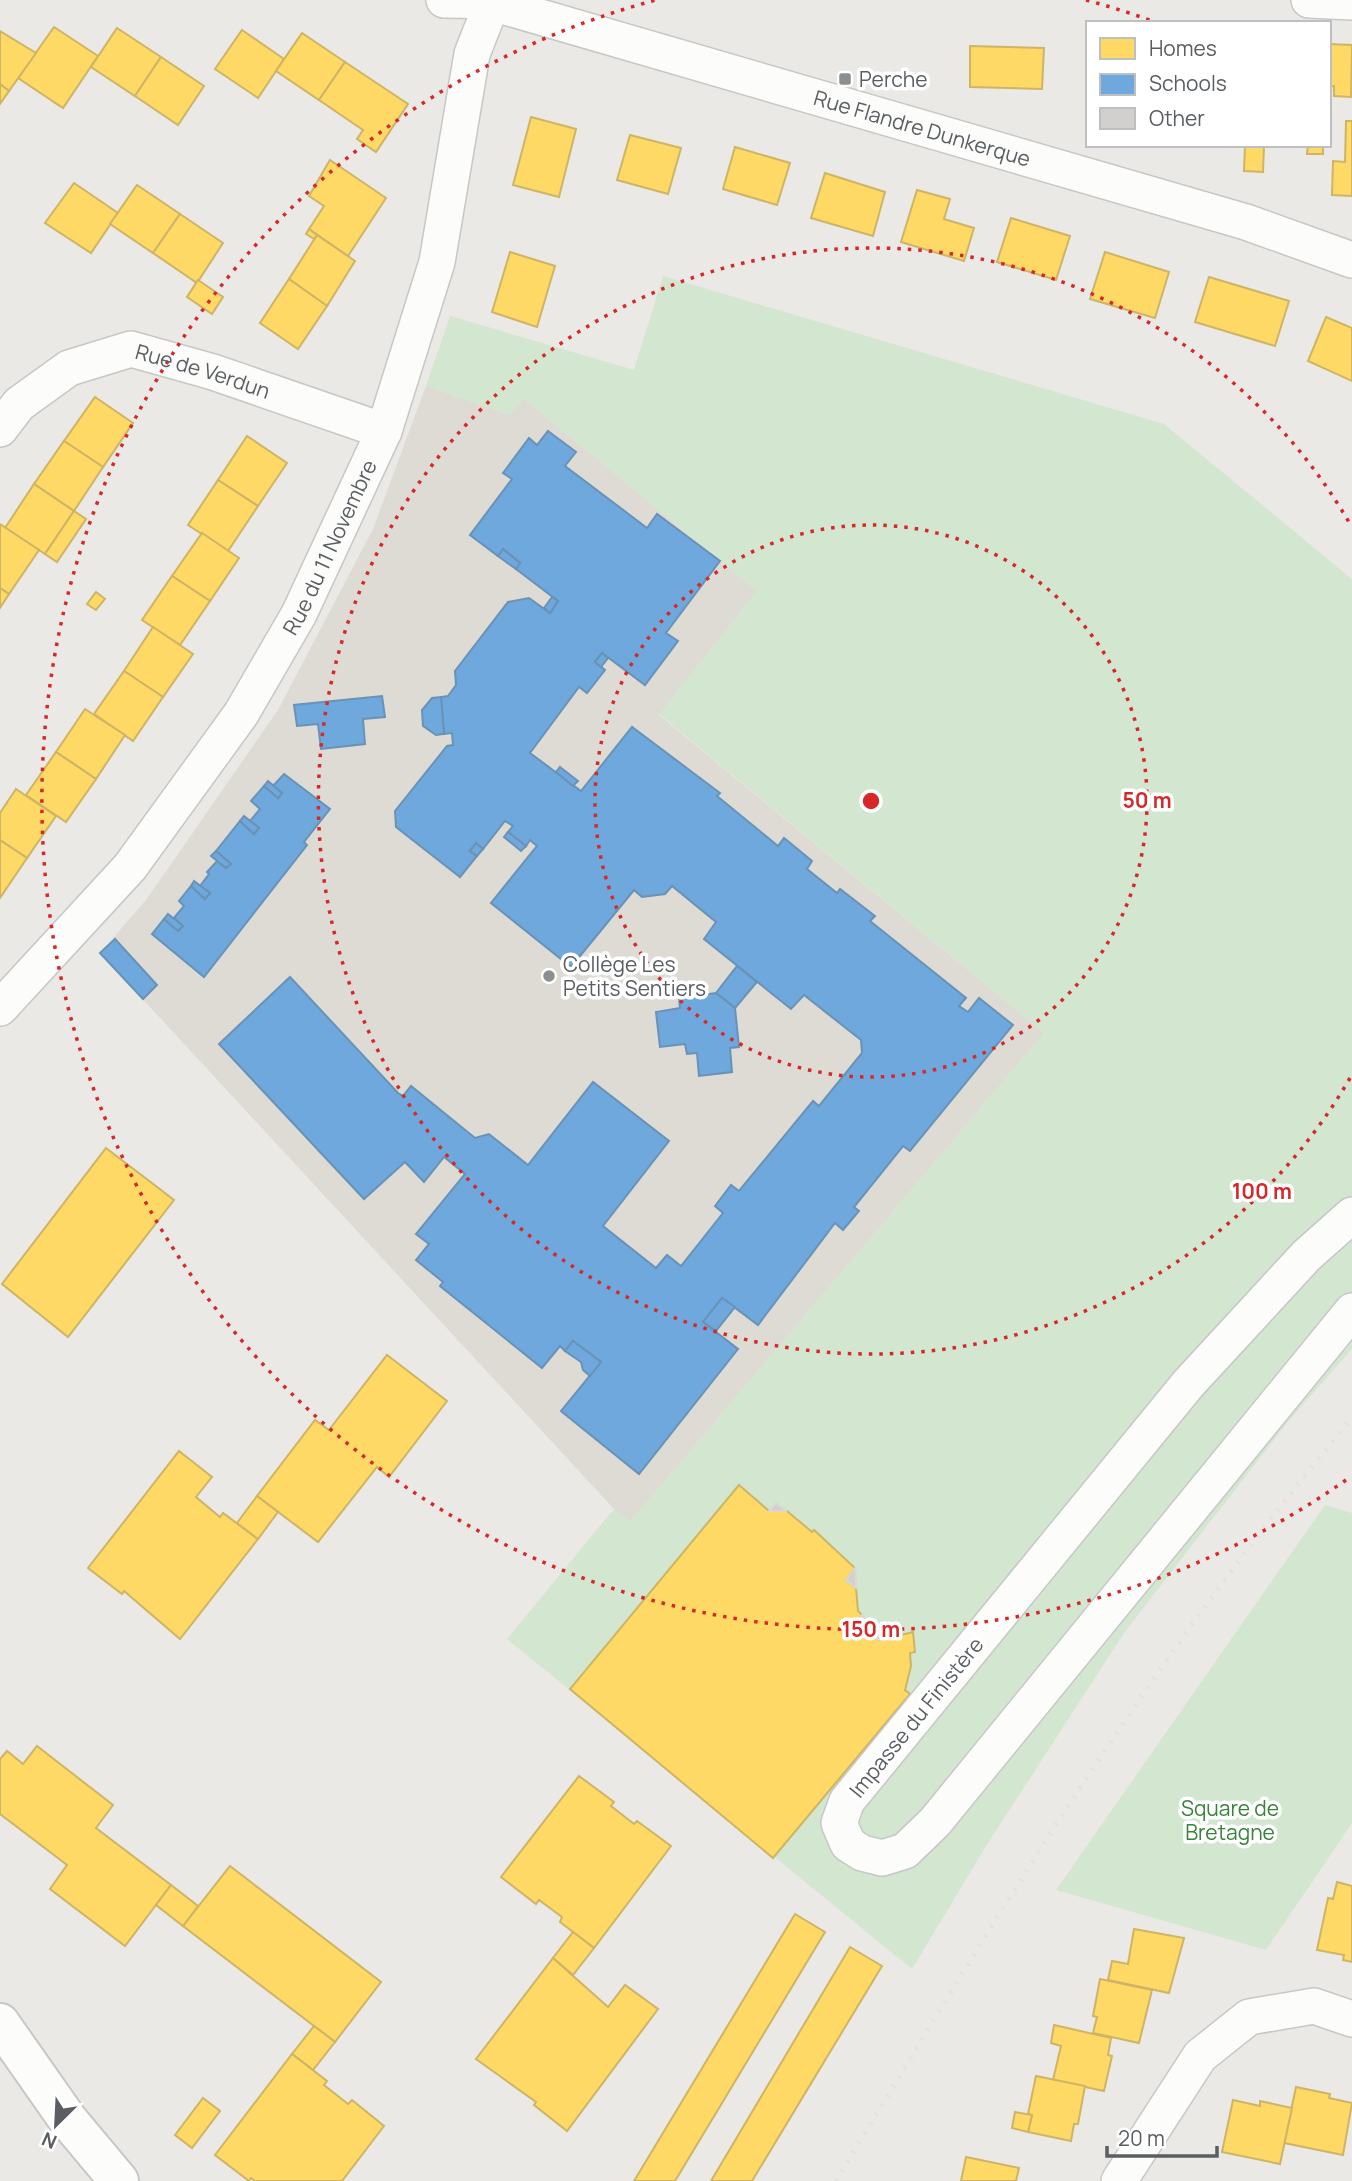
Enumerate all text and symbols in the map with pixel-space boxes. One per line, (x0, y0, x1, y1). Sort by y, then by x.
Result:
legend (1086, 21, 1331, 147)
text: Homes (1149, 34, 1217, 62)
place label: Perche (859, 65, 928, 93)
text: Schools (1149, 69, 1227, 97)
marker: Perche (837, 71, 853, 87)
street label: Rue Flandre Dunkerque (811, 83, 1034, 173)
text: Other (1149, 104, 1205, 132)
street label: Rue de Verdun (132, 337, 274, 405)
street label: Rue du 11 Novembre (276, 455, 383, 640)
text: 50 m (1122, 786, 1172, 814)
centre of rings (859, 789, 883, 813)
place label: Collège Les Petits Sentiers (563, 950, 706, 1002)
marker: Collège Les Petits Sentiers (541, 968, 557, 984)
text: 100 m (1232, 1177, 1292, 1205)
text: 150 m (842, 1615, 900, 1643)
street label: Impasse du Finistère (843, 1631, 989, 1803)
park label: Square de Bretagne (1181, 1794, 1279, 1846)
north arrow (21, 2090, 91, 2160)
scale bar (1107, 2114, 1217, 2158)
text: 20 m (1118, 2124, 1165, 2152)
text: N (38, 2126, 61, 2155)

